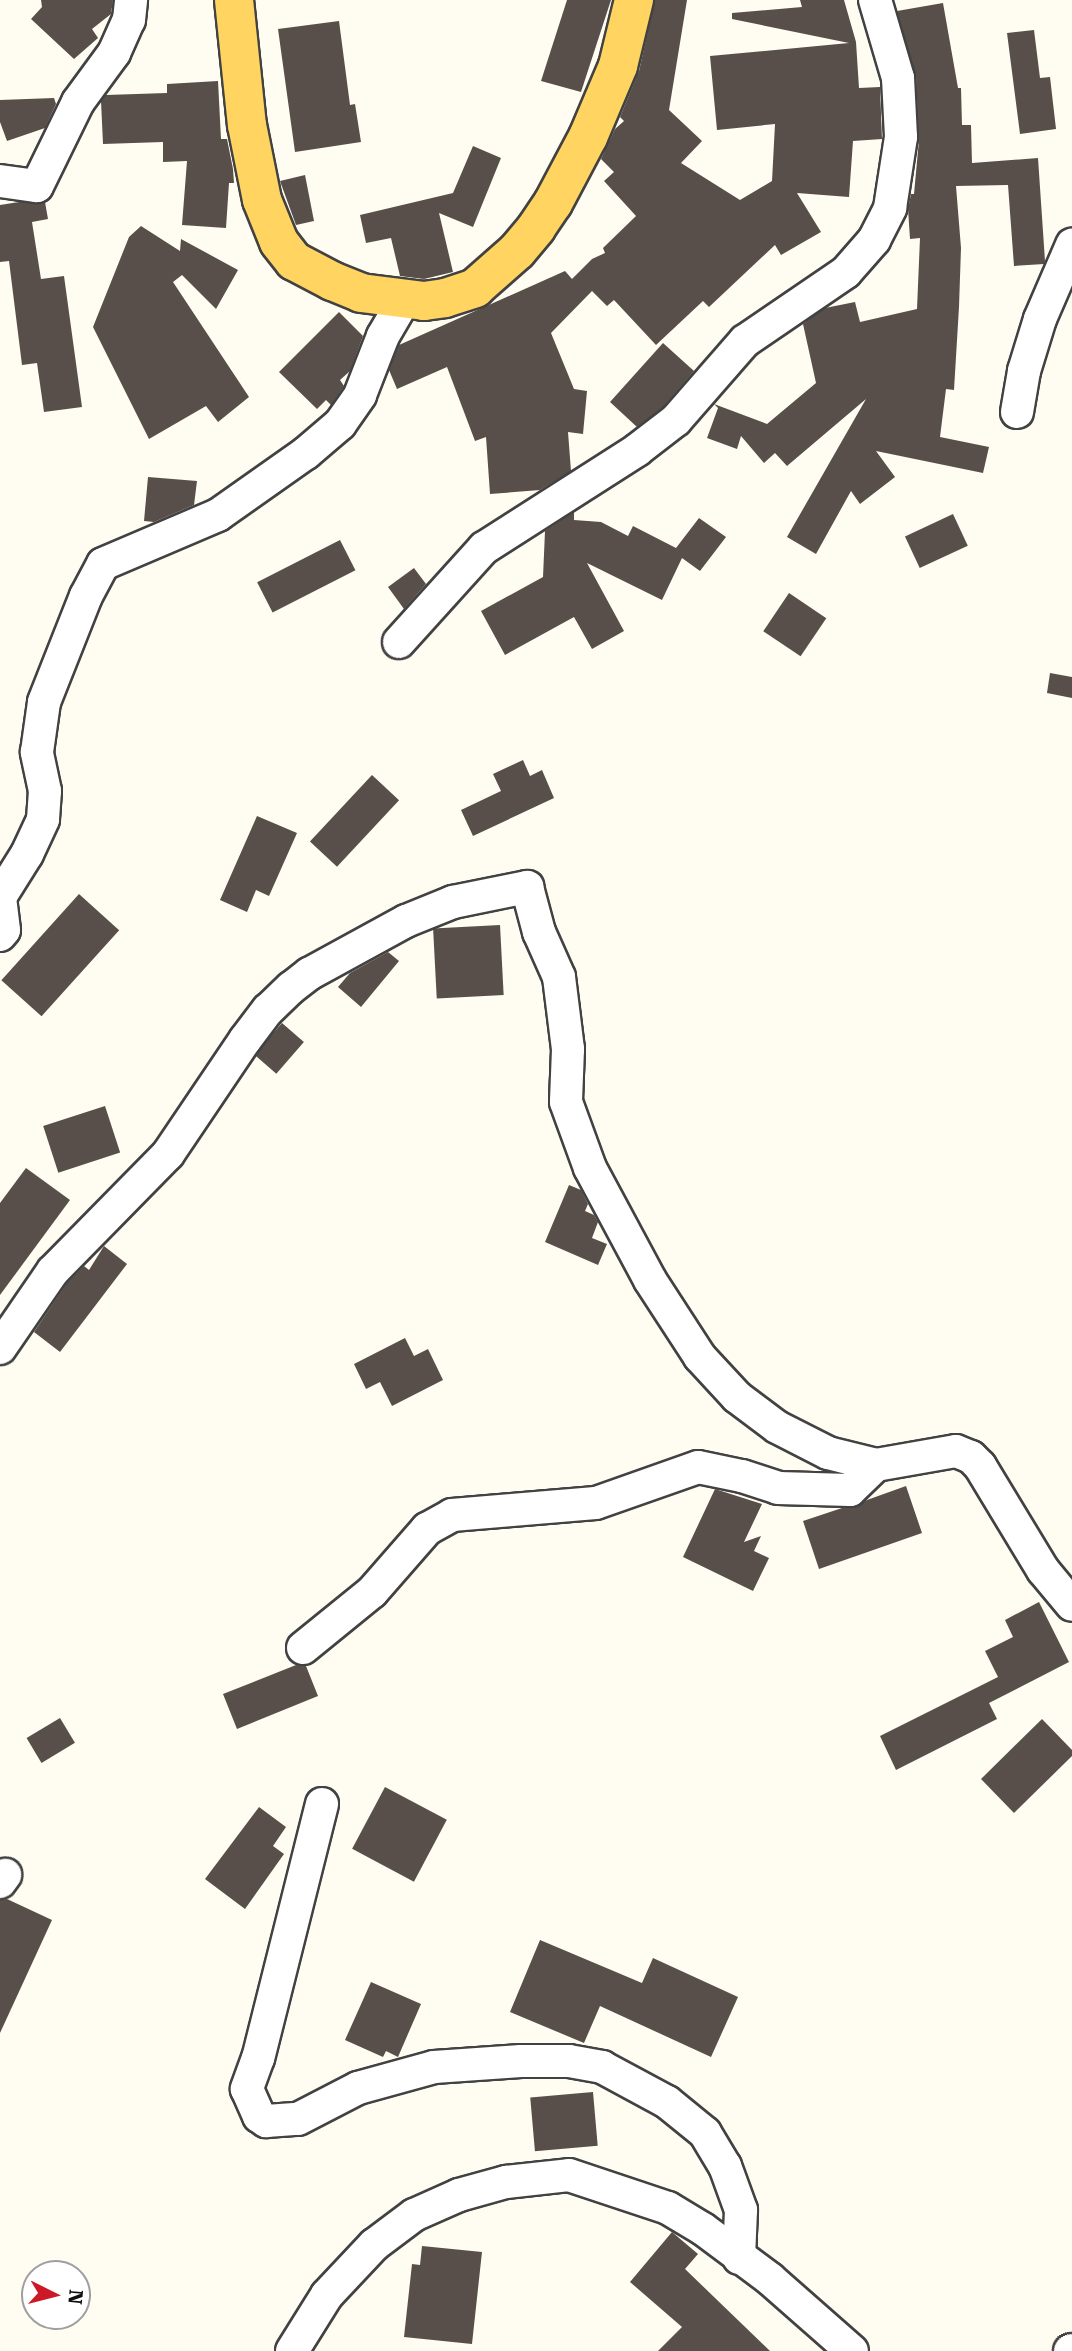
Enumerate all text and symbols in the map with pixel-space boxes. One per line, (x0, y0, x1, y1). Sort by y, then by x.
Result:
north arrow (21, 2260, 91, 2330)
text: N (63, 2289, 88, 2306)

